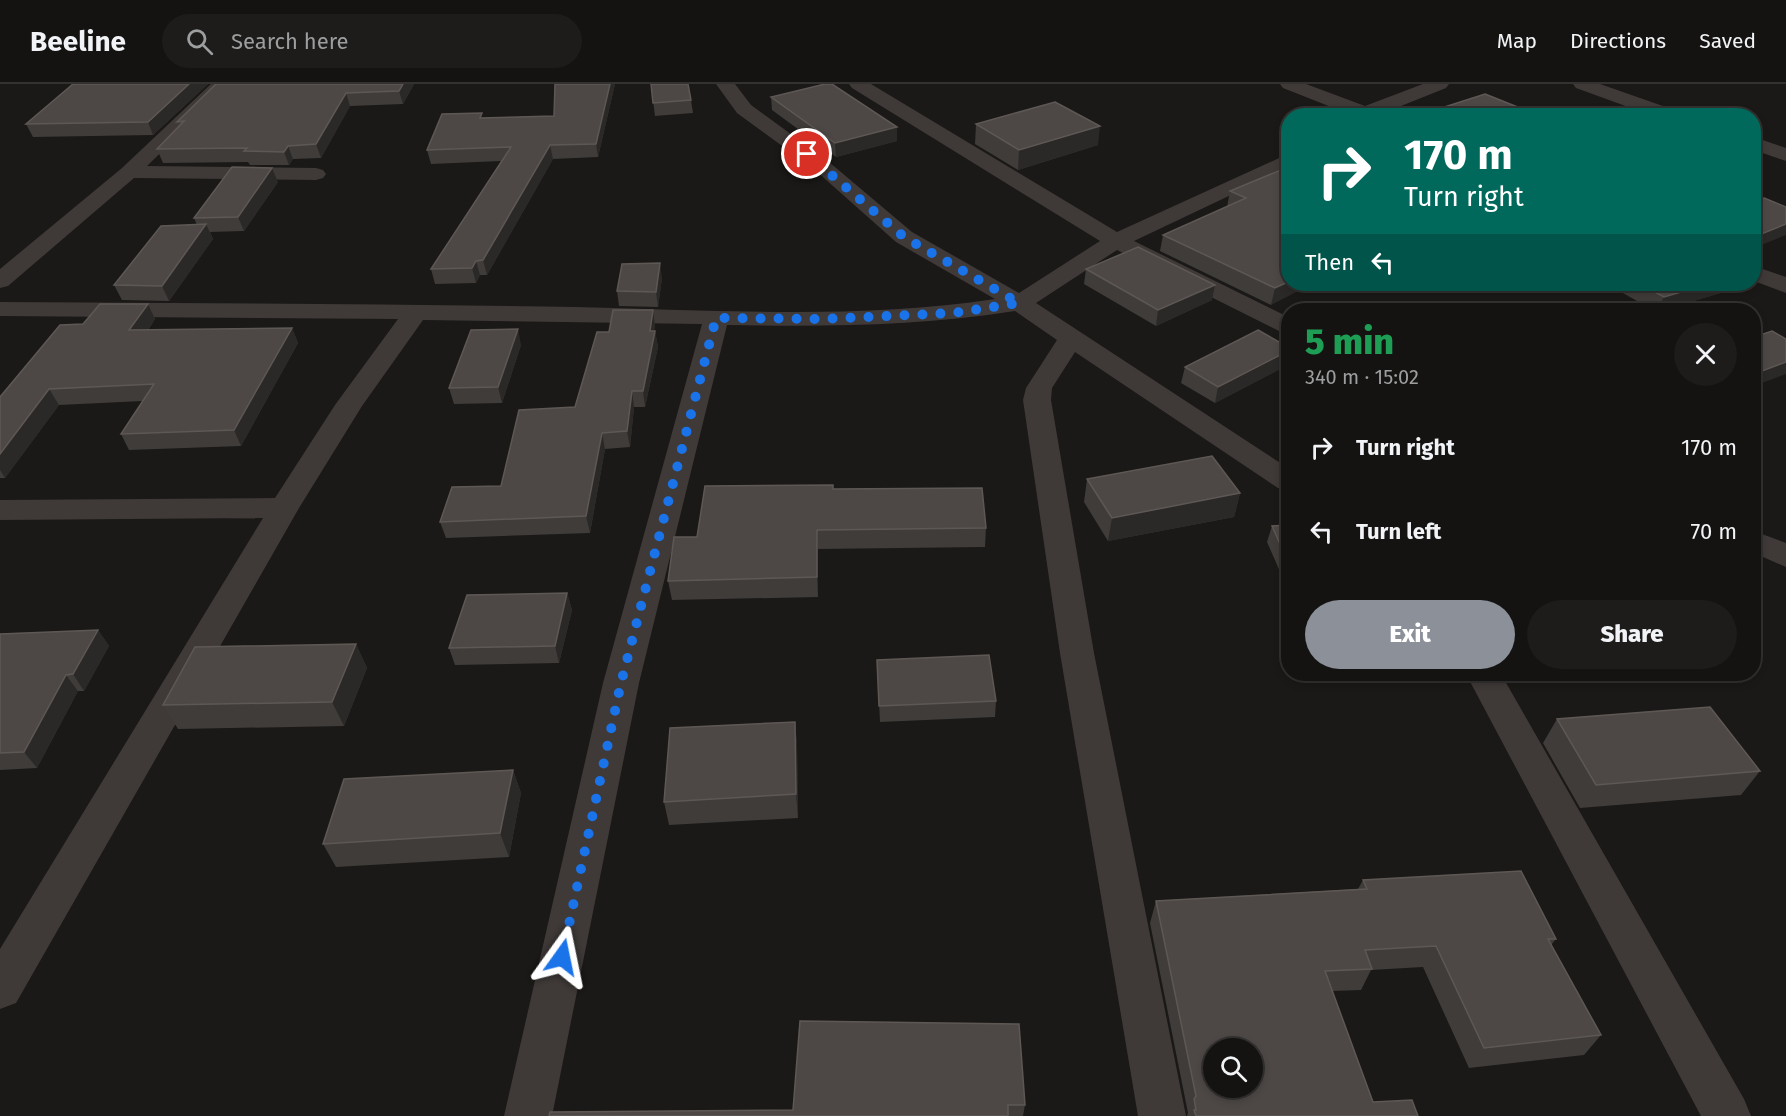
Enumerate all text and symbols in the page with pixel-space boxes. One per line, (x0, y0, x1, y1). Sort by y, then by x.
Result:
search box (162, 14, 582, 68)
text: Beeline (30, 25, 126, 58)
icon: search (183, 25, 216, 58)
text: Search here (231, 28, 349, 55)
text: Map (1497, 28, 1537, 54)
text: Directions (1570, 28, 1666, 54)
text: Saved (1699, 28, 1756, 54)
pin (781, 128, 832, 179)
text: 170 m (1404, 130, 1513, 180)
icon: right (1305, 132, 1383, 210)
icon: arrive (790, 137, 823, 170)
text: Turn right (1404, 181, 1524, 213)
icon: left (1366, 246, 1399, 279)
text: Then (1305, 249, 1354, 276)
text: 5 min (1305, 320, 1394, 364)
button: close (1674, 323, 1737, 386)
text: 340 m · 15:02 (1305, 365, 1419, 389)
icon: right (1305, 431, 1338, 464)
text: Turn right (1356, 434, 1455, 461)
text: 170 m (1681, 434, 1737, 461)
icon: left (1305, 515, 1338, 548)
text: Turn left (1356, 518, 1441, 545)
text: 70 m (1691, 518, 1737, 545)
button: Exit (1305, 600, 1515, 669)
button: Share (1527, 600, 1737, 669)
position arrow (530, 925, 594, 989)
map controls (1203, 1038, 1263, 1098)
button: search (1203, 1038, 1263, 1098)

